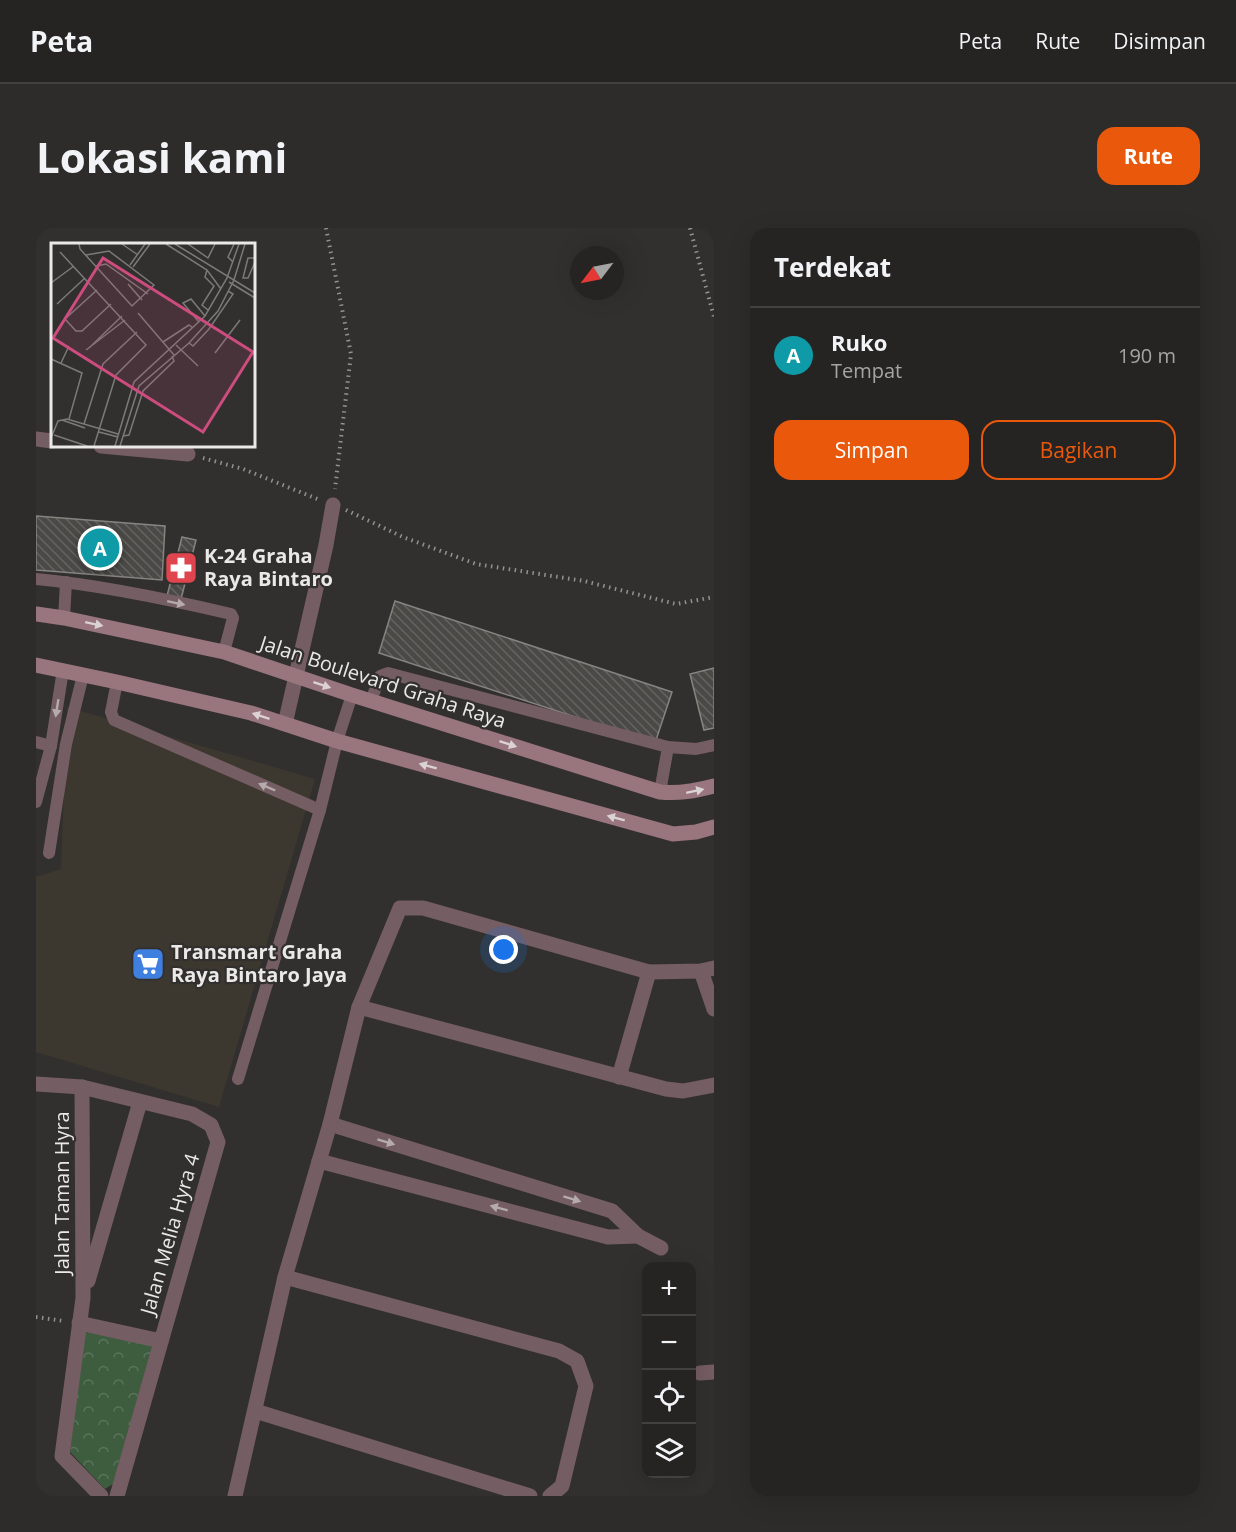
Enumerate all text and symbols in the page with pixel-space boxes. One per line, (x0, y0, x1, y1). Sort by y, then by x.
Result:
text: Peta (30, 22, 93, 60)
text: Peta (959, 27, 1002, 55)
text: Rute (1035, 27, 1080, 55)
text: Disimpan (1113, 27, 1206, 55)
button: Rute (1097, 127, 1200, 185)
text: Lokasi kami (36, 128, 287, 185)
inset map (51, 243, 255, 447)
north arrow (570, 246, 624, 300)
text: Terdekat (774, 249, 891, 285)
text: Ruko (831, 327, 887, 357)
text: A (787, 342, 800, 369)
text: 190 m (1118, 342, 1176, 369)
text: Tempat (831, 357, 902, 384)
button: Simpan (774, 420, 969, 480)
button: Bagikan (981, 420, 1176, 480)
pin: A (80, 526, 120, 570)
place label: K-24 Graha Raya Bintaro (204, 542, 333, 592)
pharmacy icon: K-24 Graha Raya Bintaro (163, 550, 199, 586)
one-way arrow (167, 598, 186, 608)
one-way arrow (84, 620, 103, 630)
street label: Jalan Boulevard Graha Raya (255, 628, 510, 734)
one-way arrow (313, 681, 331, 690)
one-way arrow (52, 698, 61, 717)
one-way arrow (252, 711, 270, 720)
one-way arrow (499, 740, 517, 749)
one-way arrow (419, 761, 437, 770)
one-way arrow (257, 782, 275, 792)
one-way arrow (686, 785, 705, 795)
one-way arrow (607, 813, 625, 822)
your location (489, 935, 518, 964)
place label: Transmart Graha Raya Bintaro Jaya (171, 938, 347, 988)
supermarket icon: Transmart Graha Raya Bintaro Jaya (130, 946, 166, 982)
street label: Jalan Taman Hyra (48, 1111, 75, 1277)
one-way arrow (377, 1137, 395, 1147)
street label: Jalan Melia Hyra 4 (133, 1150, 206, 1319)
one-way arrow (563, 1195, 581, 1204)
one-way arrow (490, 1203, 509, 1213)
map controls (642, 1262, 696, 1478)
button: + (642, 1262, 696, 1316)
button: − (642, 1316, 696, 1370)
button: locate (642, 1370, 696, 1424)
button: layers (642, 1424, 696, 1478)

